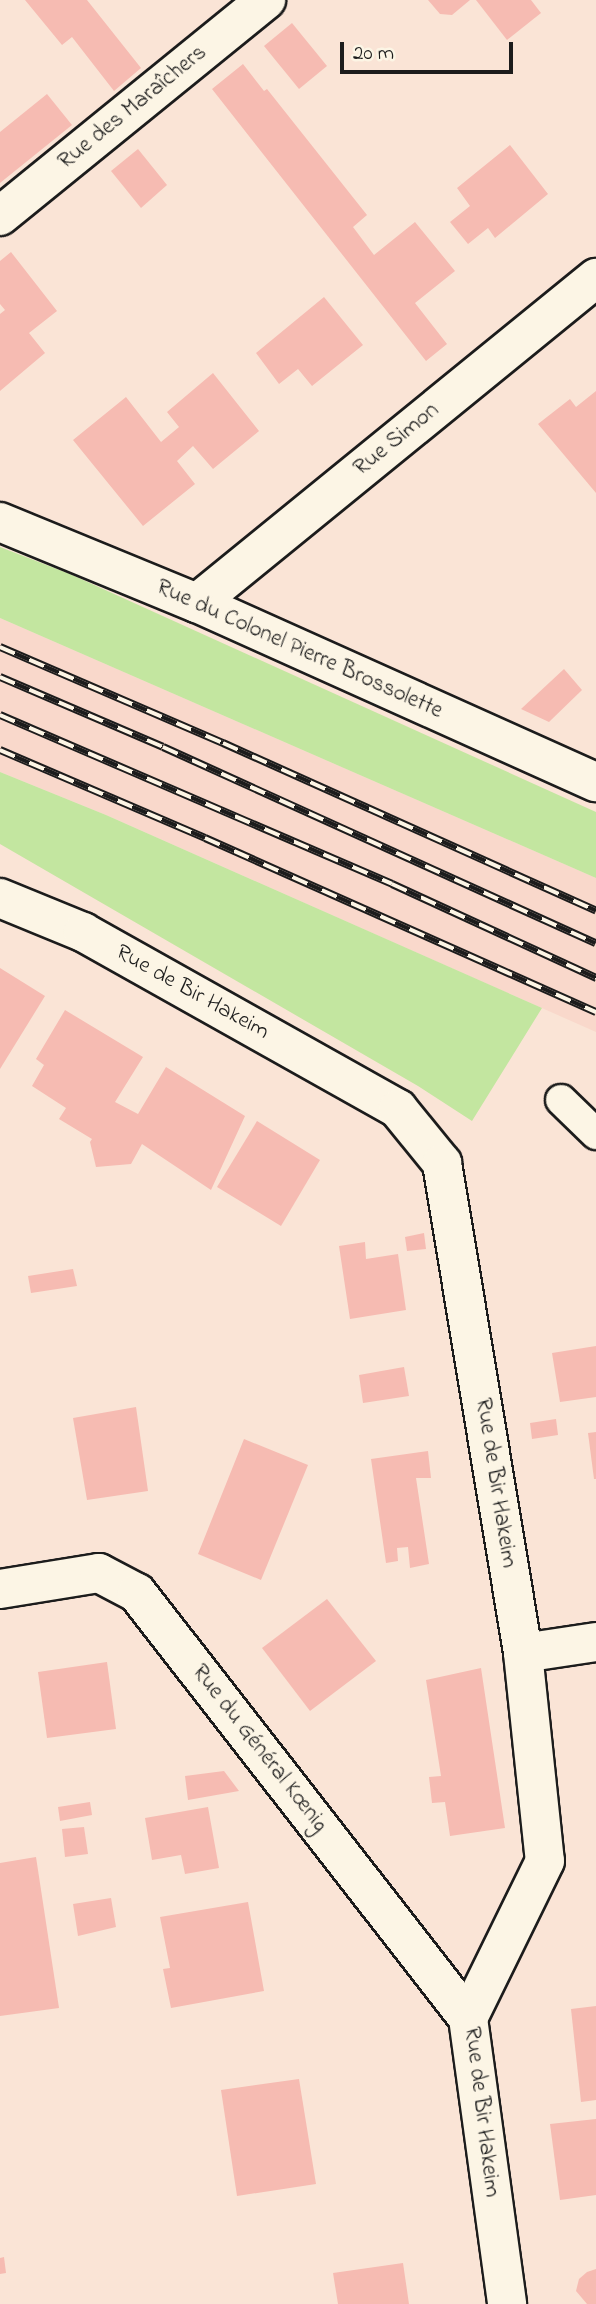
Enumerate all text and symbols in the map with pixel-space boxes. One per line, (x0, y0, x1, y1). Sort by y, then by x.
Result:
scale bar (344, 28, 517, 72)
text: 20 m (353, 39, 394, 69)
street label: Rue des Maraîchers (53, 40, 213, 176)
street label: Rue Simon (349, 397, 445, 483)
street label: Rue du Colonel Pierre Brossolette (152, 574, 446, 726)
street label: Rue de Bir Hakeim (110, 939, 274, 1047)
street label: Rue de Bir Hakeim (468, 1396, 522, 1570)
street label: Rue du Général Kœnig (185, 1660, 333, 1838)
street label: Rue de Bir Hakeim (457, 2025, 505, 2199)

